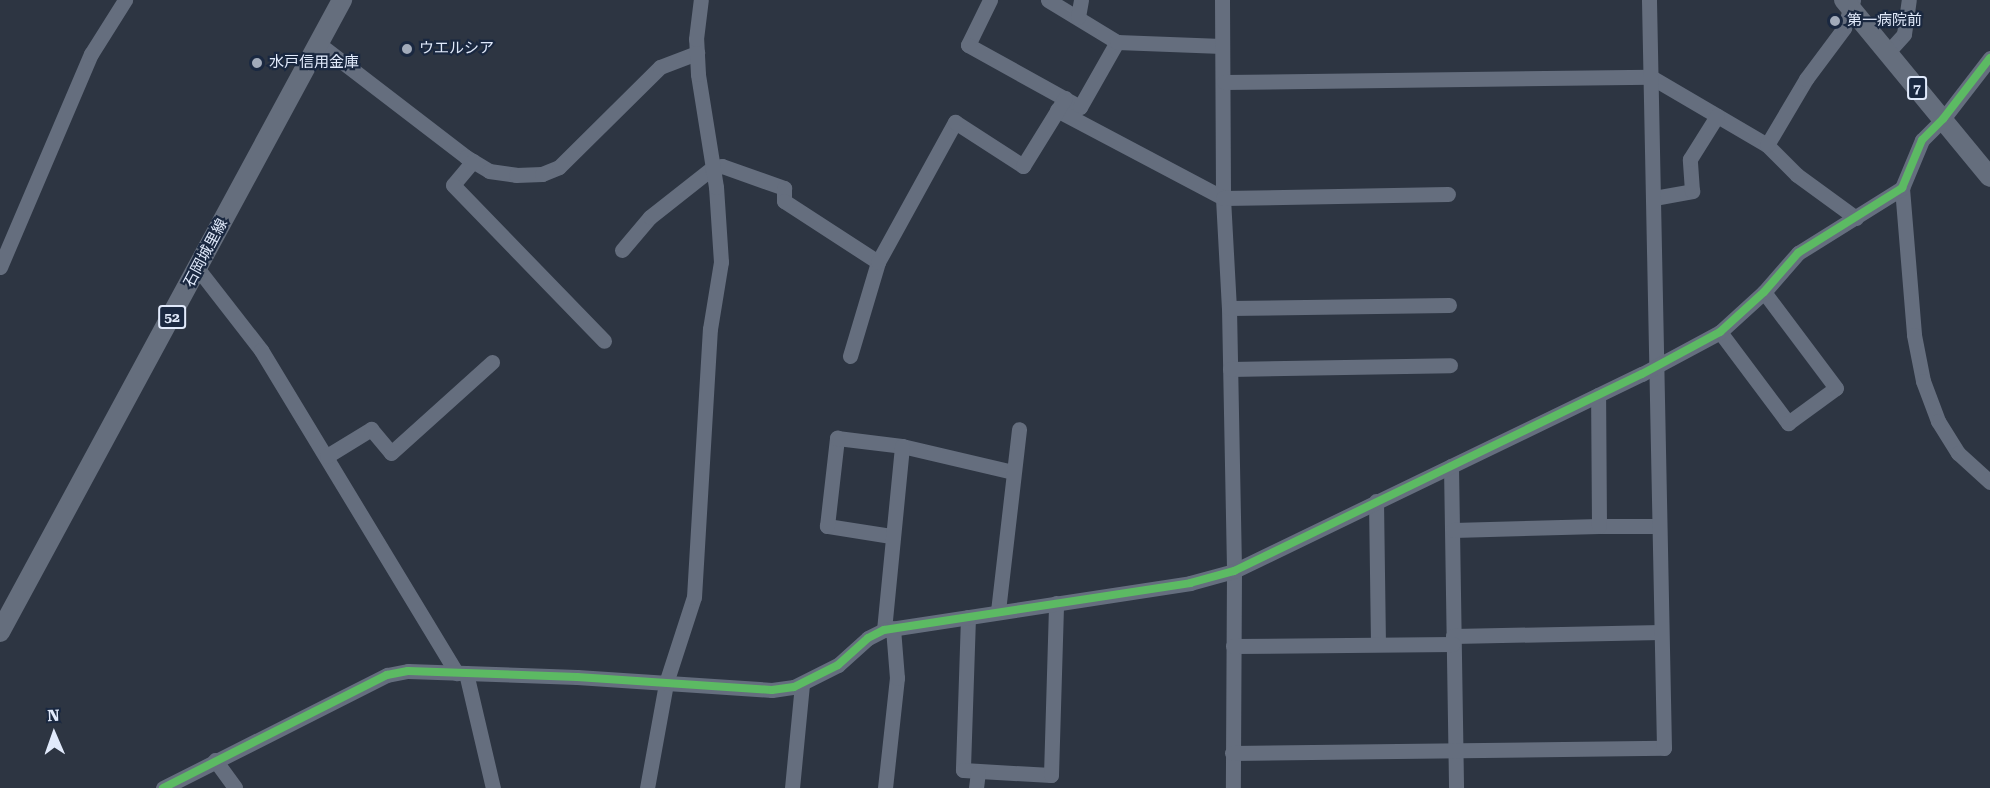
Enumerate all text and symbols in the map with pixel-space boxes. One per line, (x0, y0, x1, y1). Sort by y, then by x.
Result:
place label: 第一病院前 (1847, 12, 1922, 30)
marker: 第一病院前 (1828, 14, 1842, 28)
place label: ウエルシア (419, 40, 494, 58)
marker: ウエルシア (400, 42, 414, 56)
place label: 水戸信用金庫 (269, 54, 359, 72)
marker: 水戸信用金庫 (250, 56, 264, 70)
road number: 7 (1906, 77, 1928, 99)
street label: 石岡城里線 (180, 216, 232, 290)
road number: 52 (157, 306, 187, 328)
north arrow (24, 704, 84, 764)
text: N (47, 706, 60, 725)

